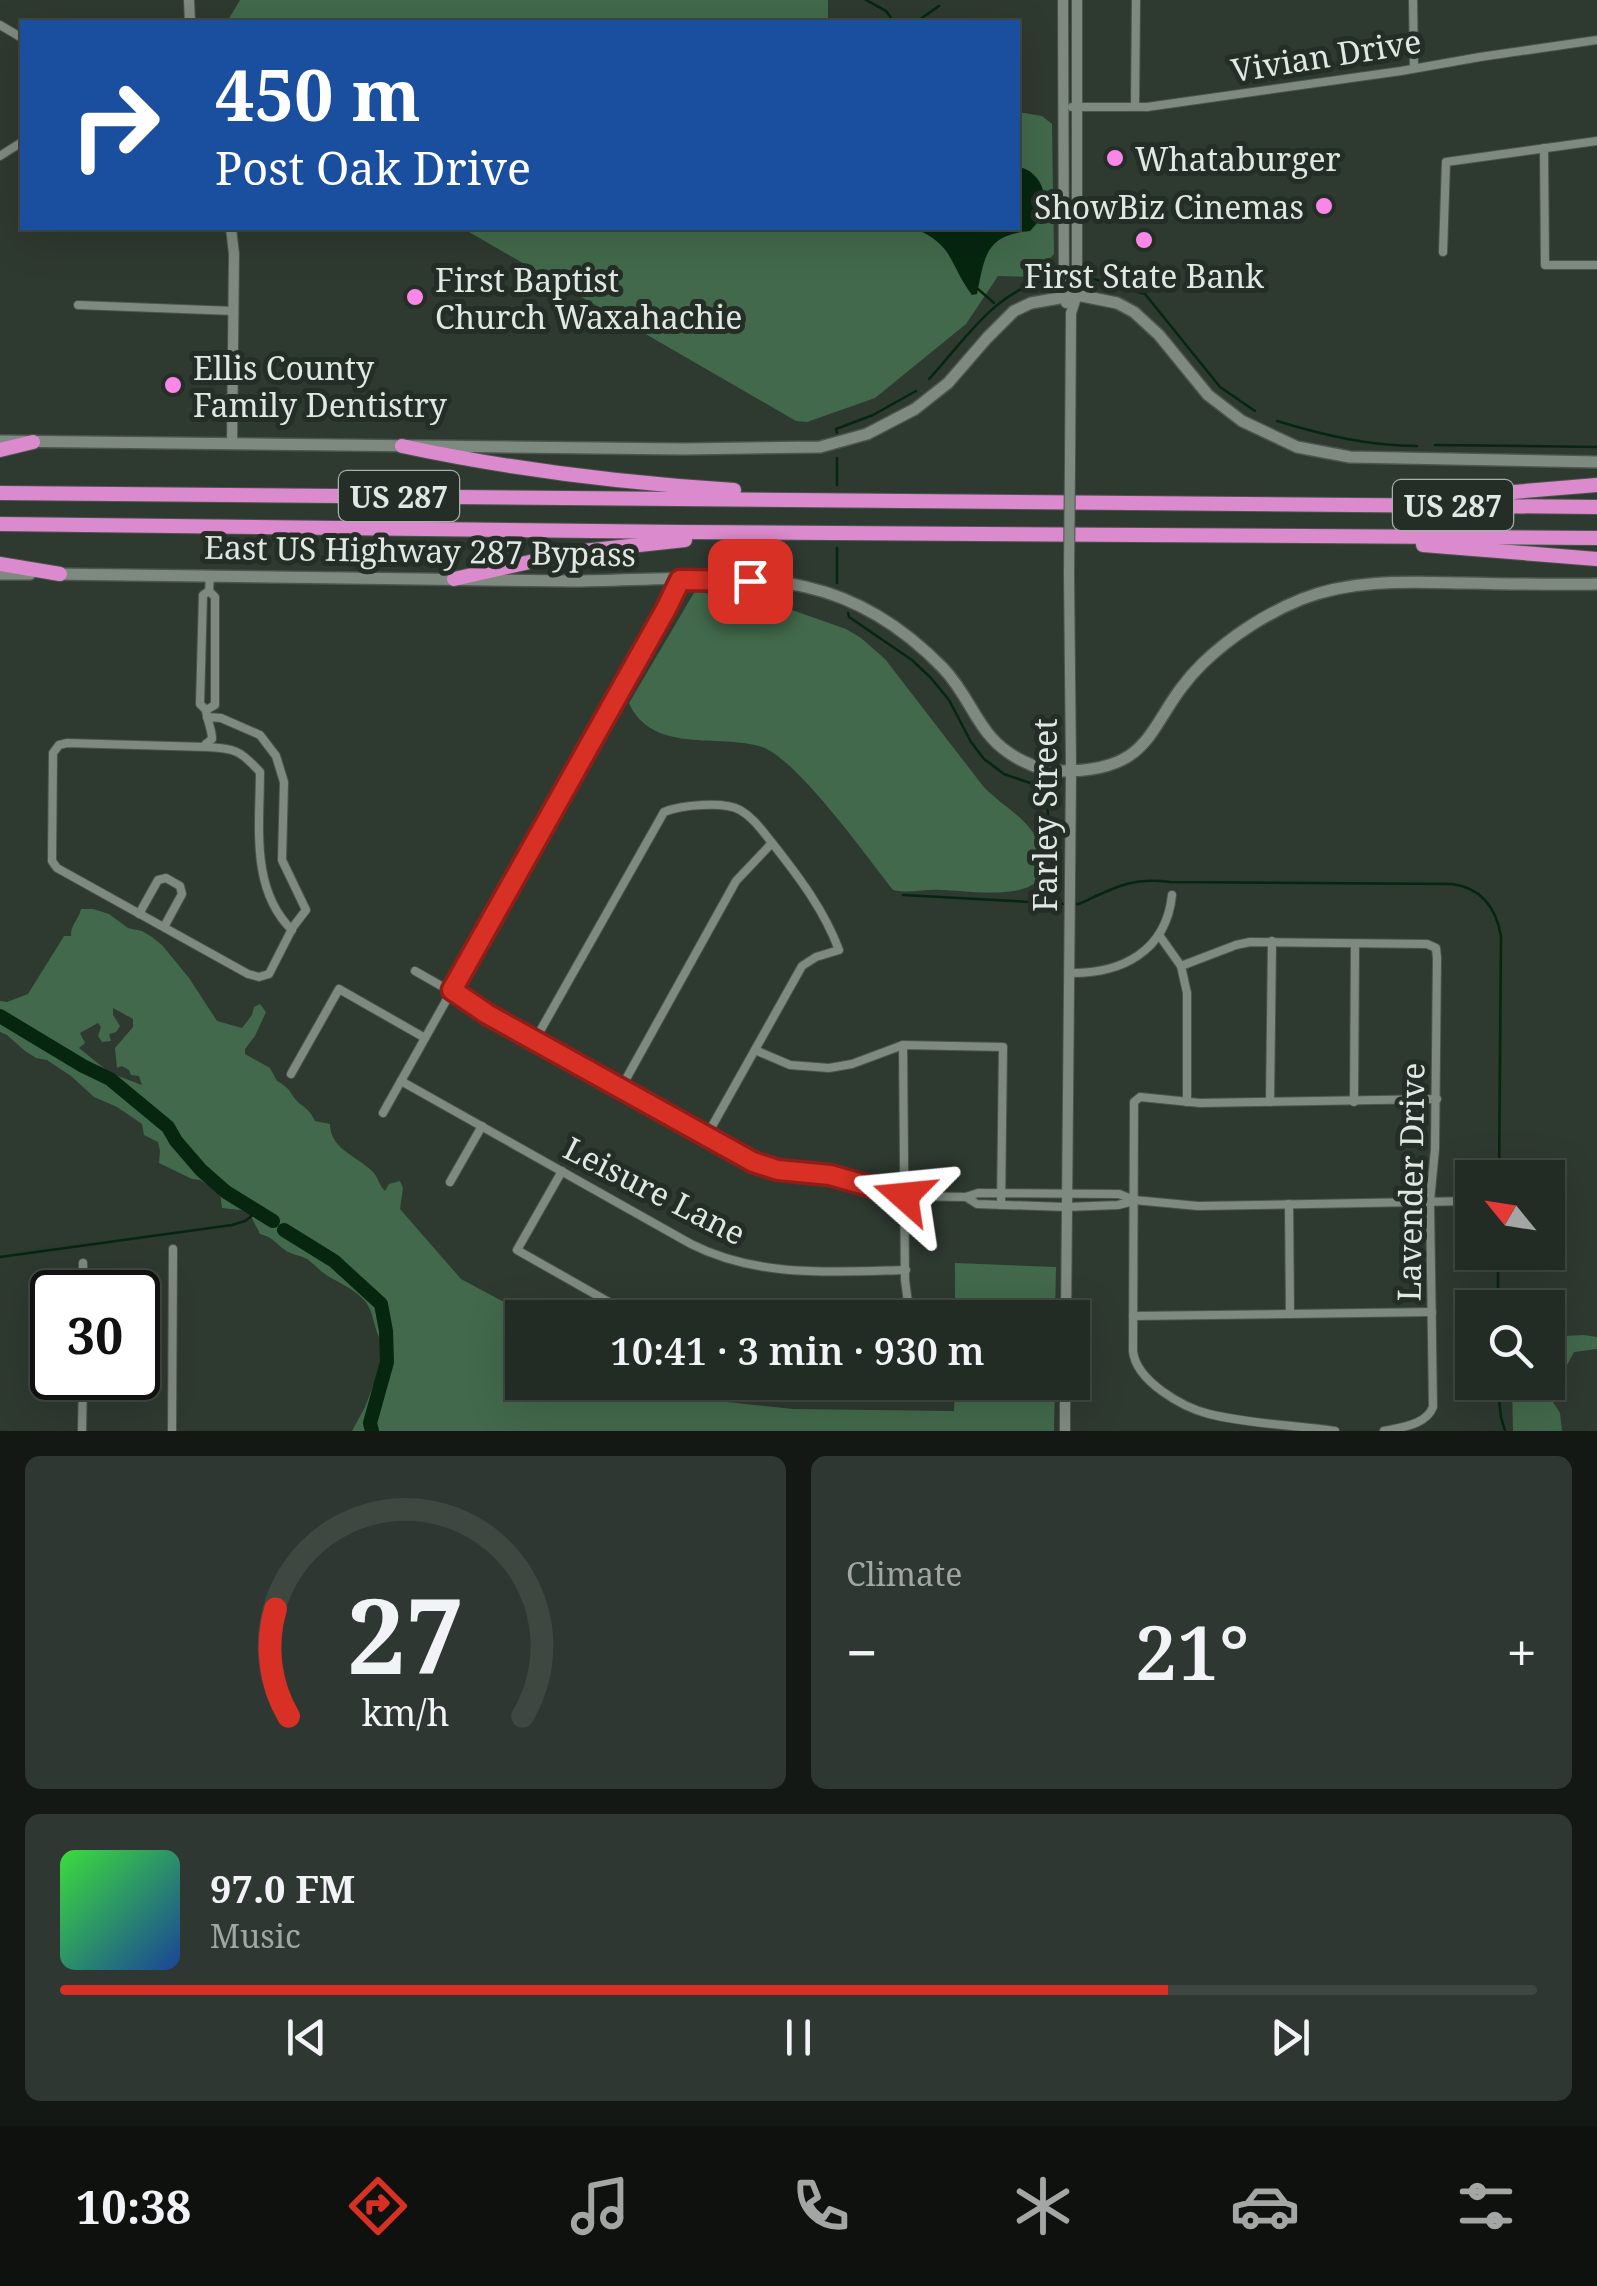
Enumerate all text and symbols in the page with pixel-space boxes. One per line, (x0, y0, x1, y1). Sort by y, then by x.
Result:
street label: Vivian Drive (1228, 19, 1424, 91)
text: 450 m (215, 46, 421, 142)
icon: right (50, 60, 180, 190)
text: Post Oak Drive (215, 137, 531, 198)
place label: Whataburger (1135, 137, 1341, 180)
marker: Whataburger (1104, 147, 1126, 169)
place label: ShowBiz Cinemas (1034, 185, 1304, 228)
marker: ShowBiz Cinemas (1313, 195, 1335, 217)
marker: First State Bank (1133, 229, 1155, 251)
place label: First State Bank (1024, 254, 1264, 297)
place label: First Baptist Church Waxahachie (435, 258, 742, 338)
marker: First Baptist Church Waxahachie (404, 286, 426, 308)
place label: Ellis County Family Dentistry (193, 346, 448, 426)
marker: Ellis County Family Dentistry (162, 374, 184, 396)
road number: US 287 (339, 471, 459, 521)
road number: US 287 (1393, 480, 1513, 530)
street label: East US Highway 287 Bypass (204, 525, 636, 575)
pin (708, 539, 793, 624)
icon: arrive (723, 554, 778, 609)
street label: Farley Street (1023, 718, 1066, 912)
street label: Lavender Drive (1386, 1062, 1434, 1302)
street label: Leisure Lane (557, 1126, 753, 1254)
position arrow (852, 1144, 956, 1248)
north arrow (1455, 1160, 1565, 1270)
map controls (1455, 1160, 1565, 1400)
speed limit sign: 30 (30, 1270, 160, 1400)
button: search (1455, 1290, 1565, 1400)
text: 10:41 · 3 min · 930 m (610, 1324, 985, 1376)
text: Climate (846, 1552, 962, 1595)
text: 27 (347, 1563, 464, 1704)
text: 21° (1135, 1600, 1249, 1702)
text: − (846, 1614, 878, 1689)
text: + (1506, 1614, 1537, 1689)
text: km/h (362, 1688, 449, 1736)
text: 97.0 FM (210, 1862, 355, 1914)
text: Music (210, 1914, 301, 1957)
icon: previous (279, 2010, 334, 2065)
icon: pause (771, 2010, 826, 2065)
icon: next (1263, 2010, 1318, 2065)
icon: directions (343, 2171, 413, 2241)
icon: music (565, 2171, 635, 2241)
icon: phone (786, 2171, 856, 2241)
icon: climate (1008, 2171, 1078, 2241)
icon: car (1230, 2171, 1300, 2241)
icon: filters (1451, 2171, 1521, 2241)
text: 10:38 (76, 2176, 191, 2237)

